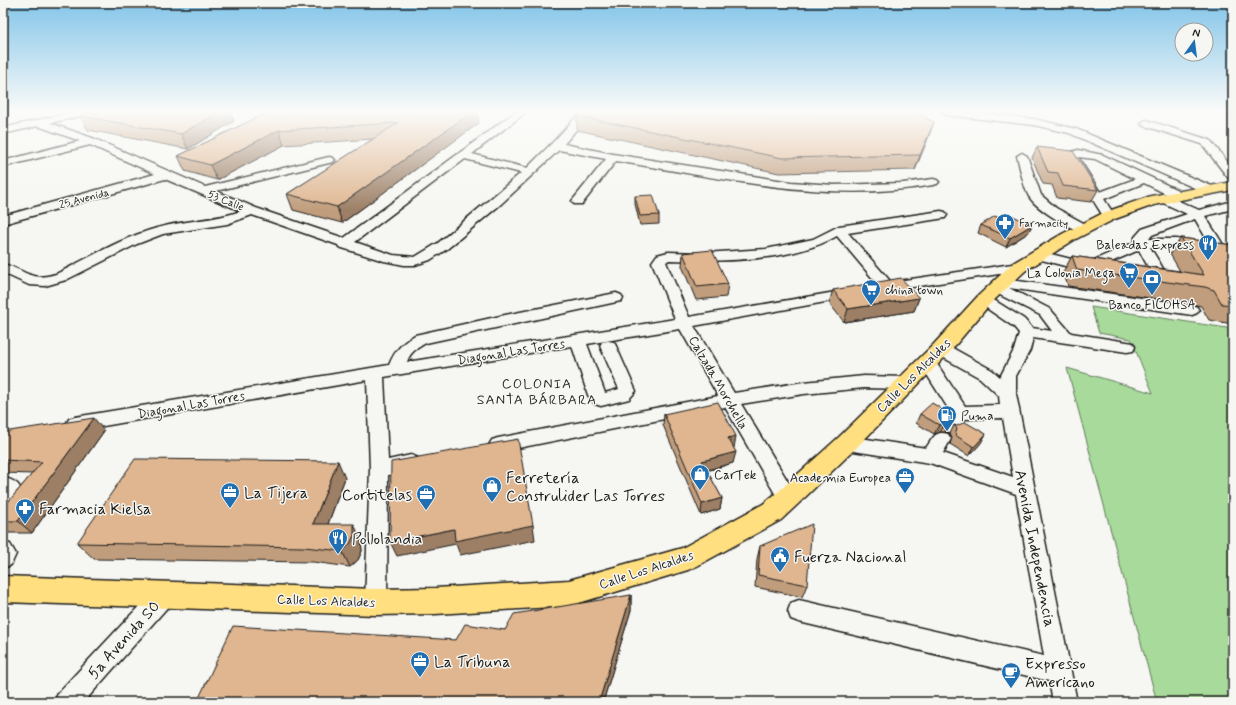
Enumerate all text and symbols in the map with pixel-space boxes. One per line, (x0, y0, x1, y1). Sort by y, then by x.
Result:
north arrow (1174, 22, 1214, 62)
text: N (1191, 26, 1201, 41)
street label: 25 Avenida (58, 185, 111, 212)
street label: 53 Calle (205, 187, 246, 215)
pharmacy icon: Farmacity (994, 212, 1016, 240)
place label: Farmacity (1019, 217, 1068, 231)
restaurant icon: Baleadas Express (1197, 233, 1219, 261)
place label: Baleadas Express (1096, 237, 1194, 254)
supermarket icon: La Colonia Mega (1118, 261, 1140, 289)
place label: La Colonia Mega (1027, 265, 1115, 284)
bank icon: Banco FICOHSA (1141, 268, 1163, 296)
supermarket icon: china town (860, 278, 882, 306)
place label: china town (885, 282, 943, 299)
place label: Banco FICOHSA (1108, 297, 1196, 314)
street label: Calzada Morchella (684, 333, 751, 432)
street label: Calle Los Alcaldes (873, 335, 955, 417)
street label: Diagonal Las Torres (456, 336, 567, 371)
district label: COLONIA SANTA BÁRBARA (477, 375, 597, 409)
street label: Diagonal Las Torres (136, 388, 247, 425)
fuel station icon: Puma (936, 404, 958, 432)
place label: Puma (961, 408, 994, 425)
shop icon: CarTek (689, 463, 711, 491)
office icon: Academia Europea (894, 466, 916, 494)
place label: CarTek (714, 467, 757, 484)
place label: Ferretería Construlider Las Torres (506, 468, 665, 507)
street label: Avenida Independencia (1009, 468, 1060, 629)
place label: Academia Europea (790, 470, 891, 487)
shop icon: Ferretería Construlider Las Torres (481, 475, 503, 503)
office icon: La Tijera (219, 481, 241, 509)
place label: La Tijera (244, 483, 308, 504)
office icon: Cortitelas (415, 483, 437, 511)
place label: Cortitelas (342, 485, 412, 506)
pharmacy icon: Farmacia Kielsa (14, 497, 36, 525)
place label: Farmacia Kielsa (39, 499, 151, 520)
restaurant icon: Pollolandia (327, 527, 349, 555)
place label: Pollolandia (352, 529, 423, 550)
public building icon: Fuerza Nacional (769, 545, 791, 573)
street label: Calle Los Alcaldes (597, 547, 696, 594)
place label: Fuerza Nacional (794, 547, 907, 568)
street label: Calle Los Alcaldes (277, 591, 376, 612)
street label: 5a Avenida SO (83, 596, 165, 684)
office icon: La Tribuna (409, 650, 431, 678)
place label: La Tribuna (434, 652, 511, 673)
place label: Expresso Americano (1025, 654, 1095, 693)
cafe icon: Expresso Americano (1000, 661, 1022, 689)

